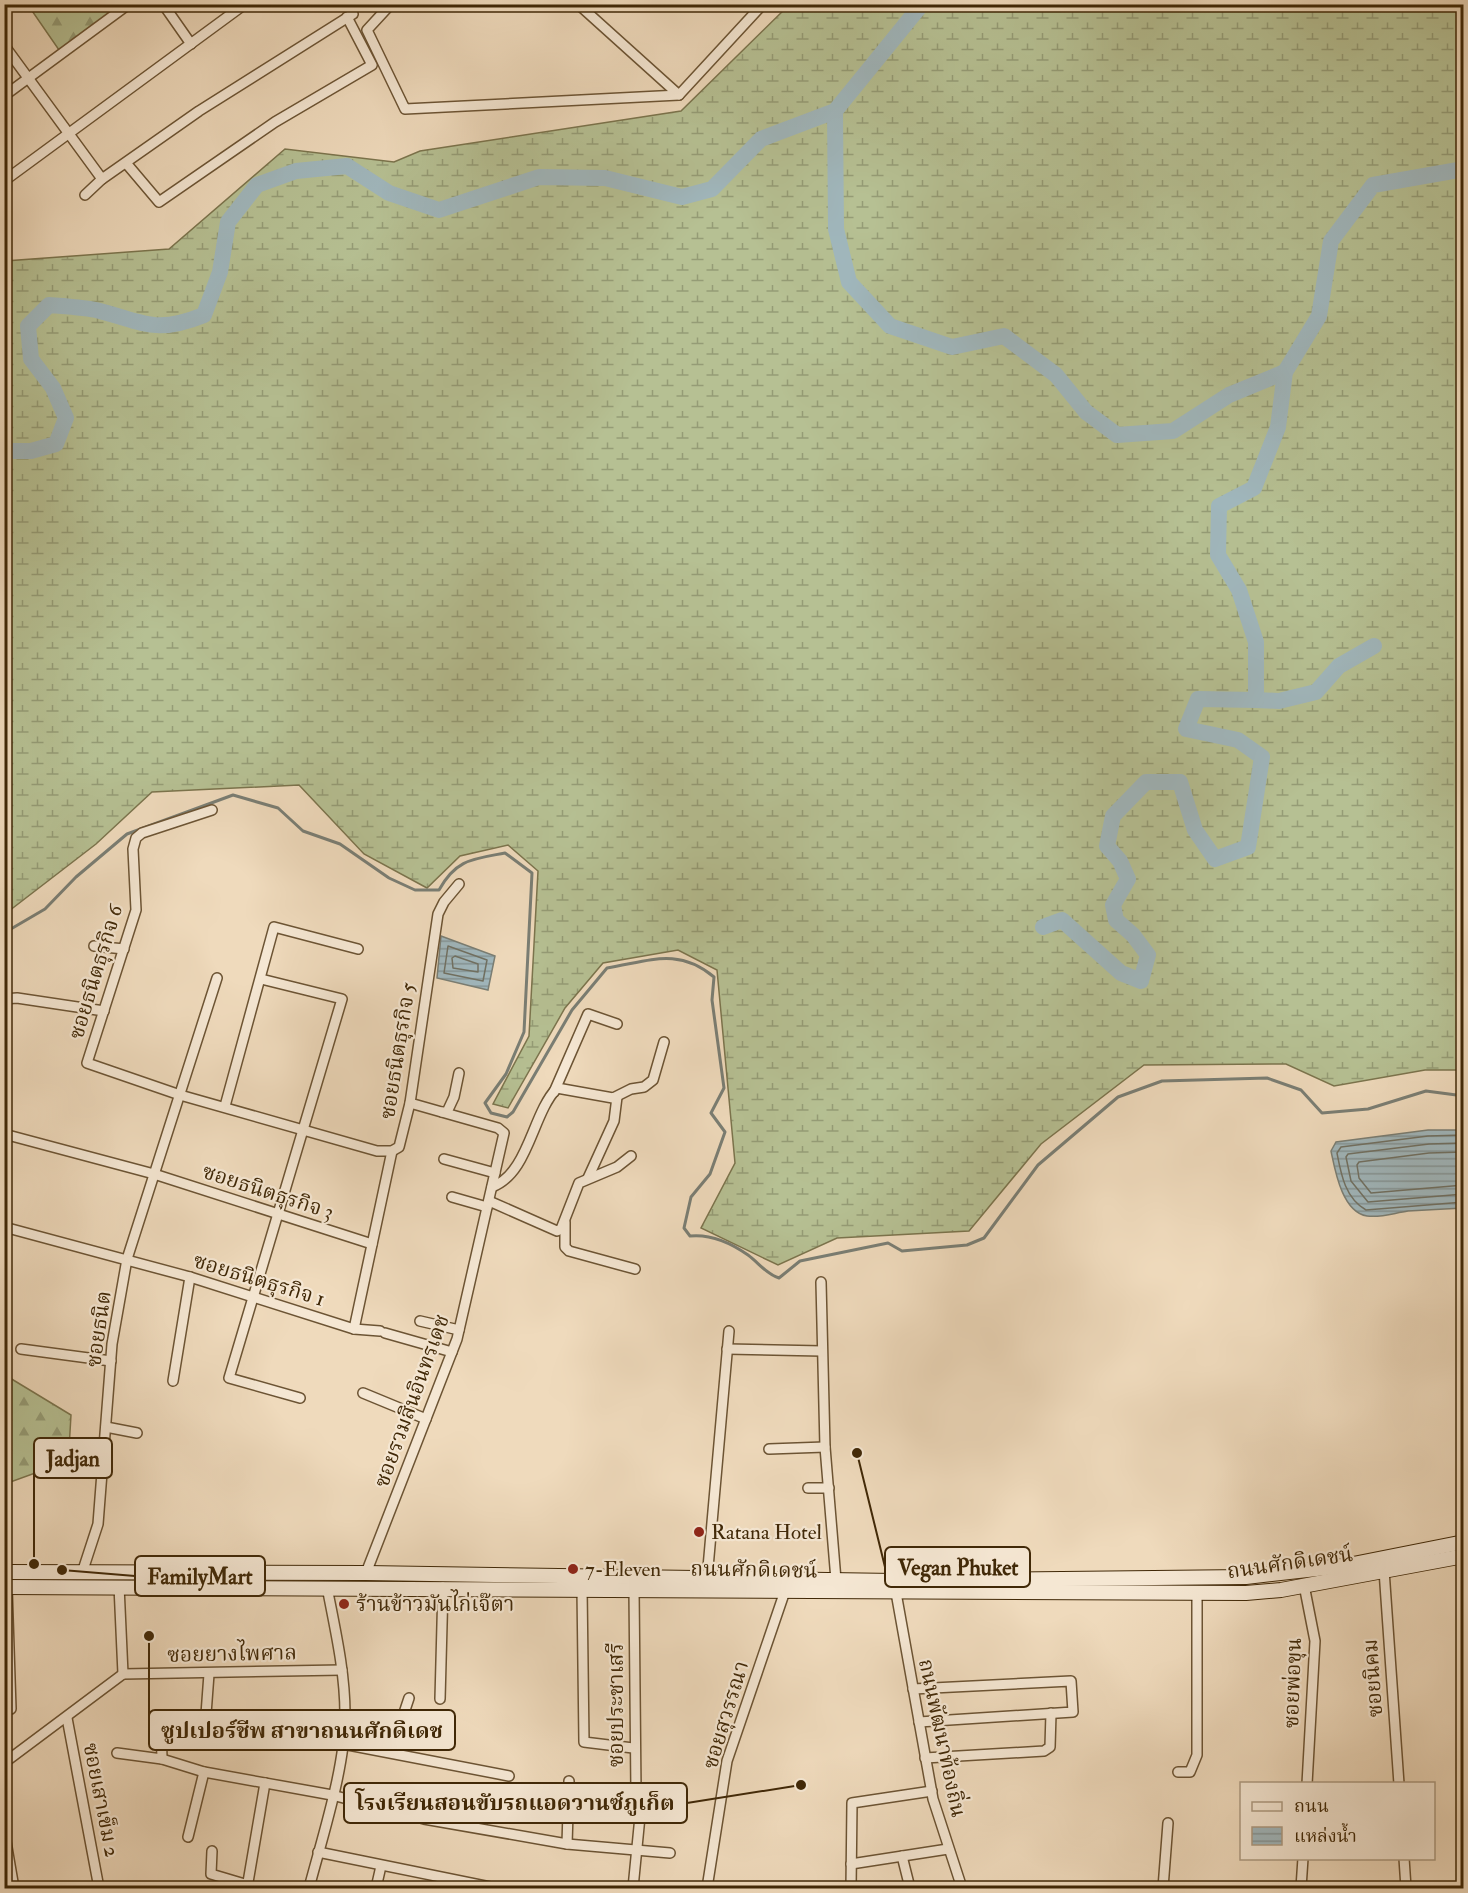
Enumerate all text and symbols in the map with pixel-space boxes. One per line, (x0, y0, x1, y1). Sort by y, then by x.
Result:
street label: ซอยธนิตธุรกิจ 6 (63, 900, 130, 1042)
street label: ซอยธนิตธุรกิจ 5 (374, 980, 422, 1121)
street label: ซอยธนิตธุรกิจ 3 (199, 1158, 337, 1226)
street label: ซอยธนิตธุรกิจ 1 (190, 1247, 328, 1313)
street label: ซอยธนิต (80, 1289, 118, 1369)
street label: ซอยรวมสินอินทรเดช (368, 1311, 456, 1491)
callout: Jadjan (34, 1438, 112, 1478)
text: Jadjan (45, 1445, 101, 1474)
place label: Ratana Hotel (711, 1519, 823, 1546)
marker: Ratana Hotel (692, 1525, 706, 1539)
street label: ถนนศักดิเดชน์ (1225, 1541, 1355, 1585)
callout: Vegan Phuket (885, 1547, 1030, 1587)
text: Vegan Phuket (897, 1554, 1019, 1583)
street label: ถนนศักดิเดชน์ (690, 1555, 818, 1585)
callout: FamilyMart (135, 1556, 265, 1596)
place label: 7-Eleven (585, 1556, 661, 1583)
marker: 7-Eleven (566, 1562, 580, 1576)
text: FamilyMart (147, 1563, 254, 1592)
place label: ร้านข้าวมันไก่เจ๊ตา (356, 1589, 514, 1618)
marker: ร้านข้าวมันไก่เจ๊ตา (337, 1597, 351, 1611)
street label: ซอยยางไพศาล (167, 1637, 297, 1669)
street label: ซอยพ่อขุน (1278, 1637, 1308, 1729)
street label: ซอยนิคม (1357, 1638, 1389, 1718)
street label: ซอยประชาเสรี (603, 1643, 630, 1767)
street label: ถนนพัฒนาท้องถิ่น (912, 1656, 975, 1820)
street label: ซอยสุวรรณา (697, 1658, 755, 1772)
callout: ซูปเปอร์ชีพ สาขาถนนศักดิเดช (149, 1710, 455, 1750)
text: ซูปเปอร์ชีพ สาขาถนนศักดิเดช (161, 1717, 443, 1745)
street label: ซอยเสาเข็ม 2 (77, 1741, 125, 1859)
legend (1240, 1782, 1435, 1860)
callout: โรงเรียนสอนขับรถแอดวานซ์ภูเก็ต (344, 1783, 687, 1823)
text: โรงเรียนสอนขับรถแอดวานซ์ภูเก็ต (354, 1788, 675, 1817)
text: ถนน (1294, 1795, 1329, 1818)
text: แหล่งน้ำ (1294, 1822, 1357, 1848)

